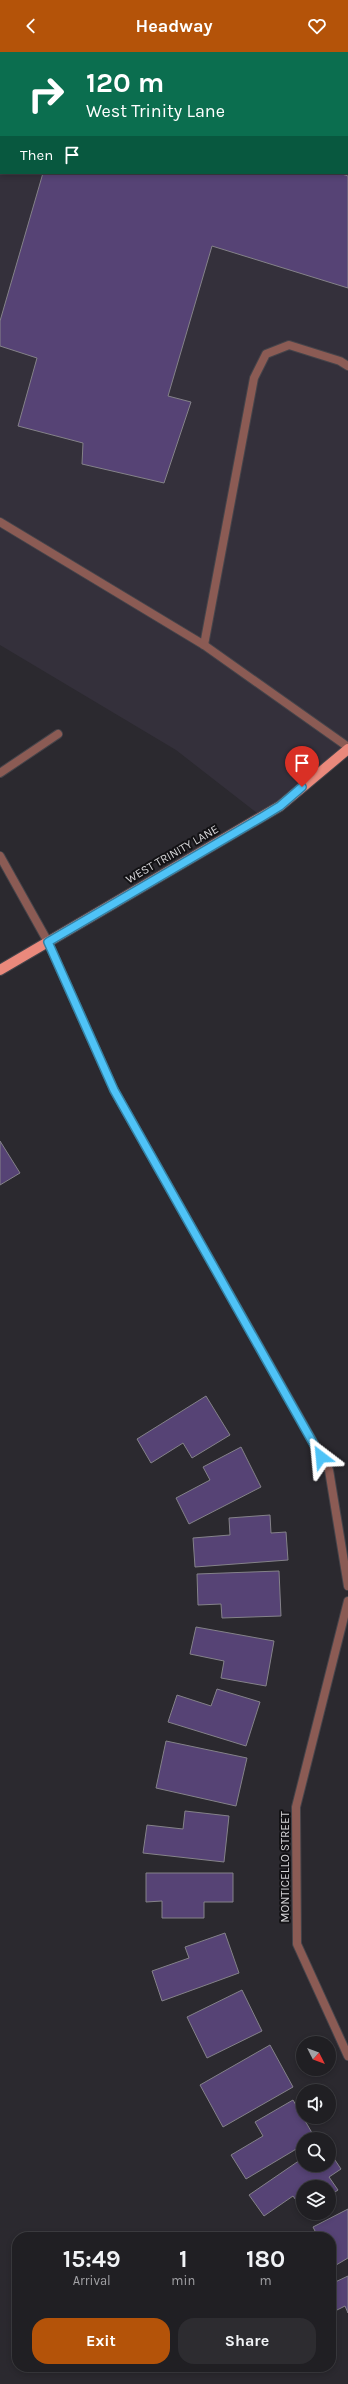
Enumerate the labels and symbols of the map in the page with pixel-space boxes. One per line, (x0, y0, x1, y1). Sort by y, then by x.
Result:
pin (285, 746, 319, 787)
street label: WEST TRINITY LANE (123, 822, 221, 886)
position arrow (300, 1436, 342, 1478)
street label: MONTICELLO STREET (278, 1811, 292, 1923)
north arrow (296, 2036, 336, 2076)

